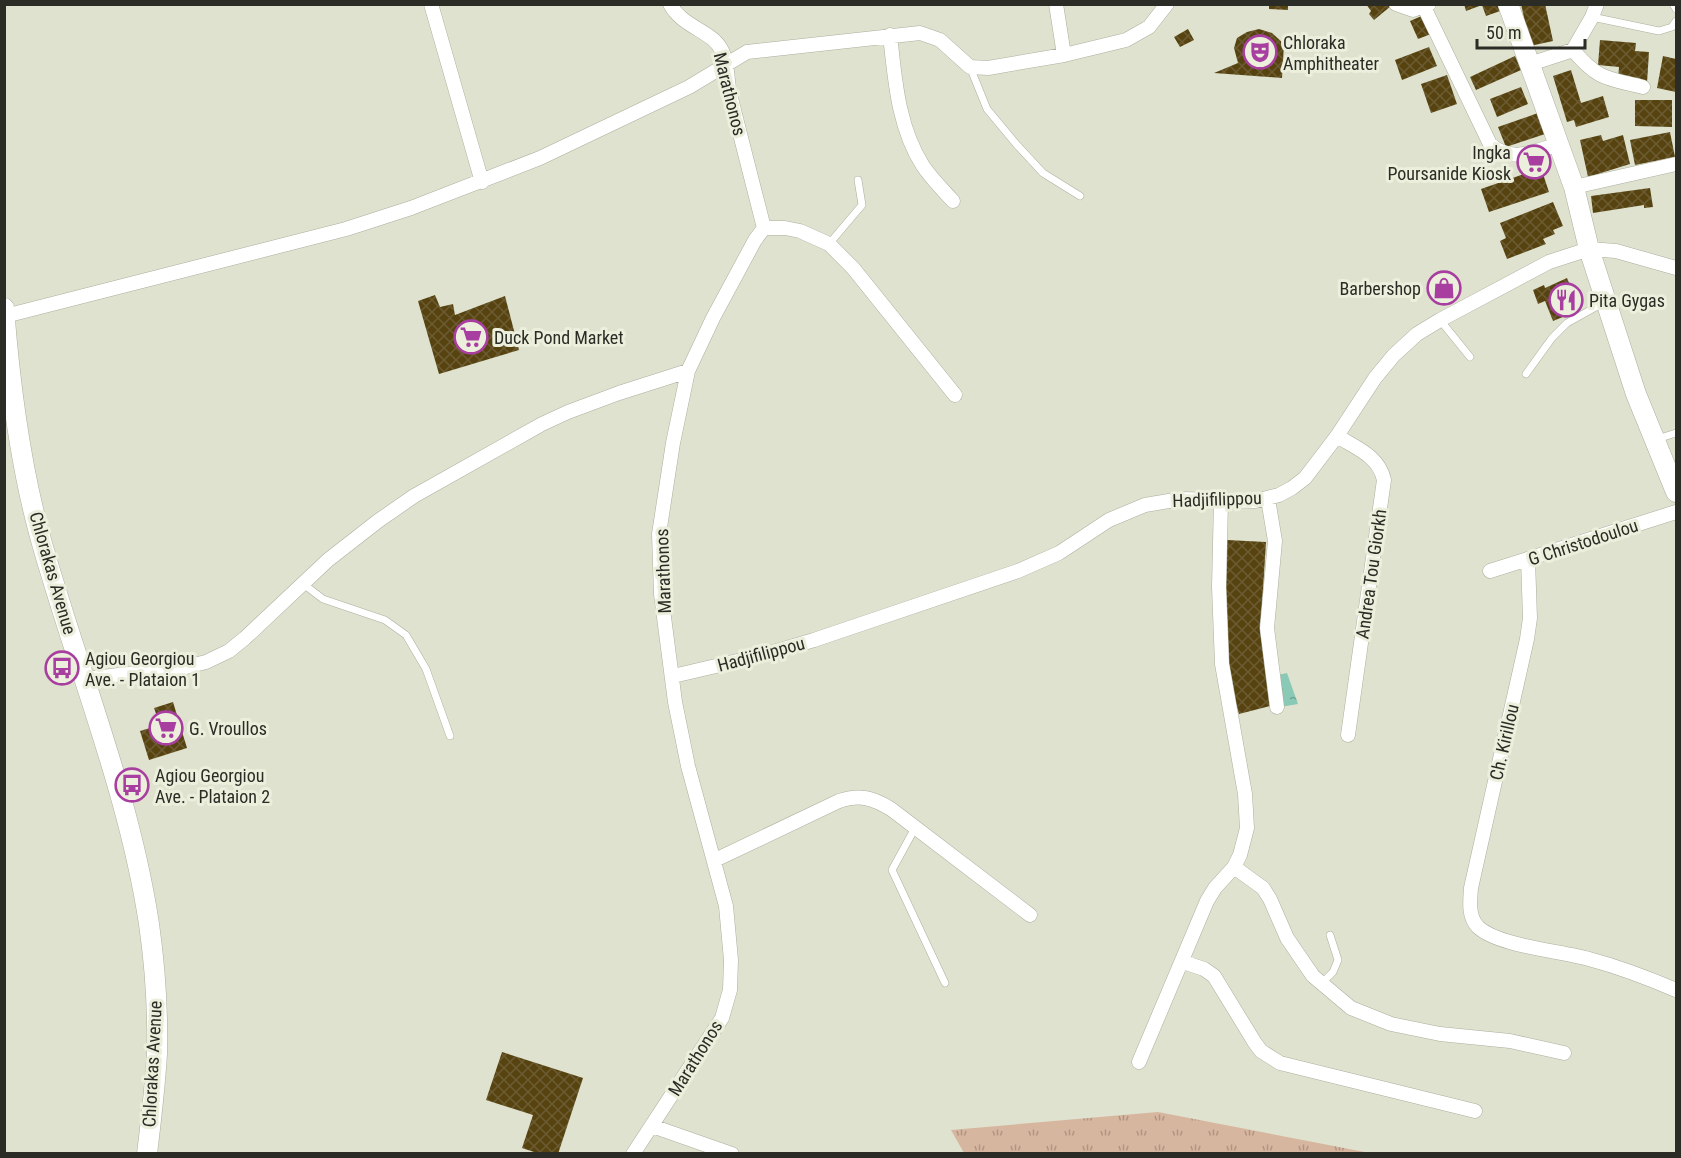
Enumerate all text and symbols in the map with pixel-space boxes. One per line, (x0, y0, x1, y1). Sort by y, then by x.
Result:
scale bar (1477, 12, 1585, 50)
text: 50 m (1486, 22, 1521, 43)
place label: Chloraka Amphitheater (1283, 32, 1379, 74)
theatre icon: Chloraka Amphitheater (1242, 34, 1278, 70)
street label: Marathonos (710, 50, 750, 138)
place label: Ingka Poursanide Kiosk (1387, 142, 1511, 184)
supermarket icon: Ingka Poursanide Kiosk (1516, 144, 1552, 180)
shop icon: Barbershop (1426, 270, 1462, 306)
place label: Barbershop (1339, 278, 1421, 299)
restaurant icon: Pita Gygas (1548, 282, 1584, 318)
place label: Pita Gygas (1589, 290, 1665, 311)
supermarket icon: Duck Pond Market (453, 319, 489, 355)
place label: Duck Pond Market (494, 327, 624, 348)
street label: Hadjifilippou (1172, 487, 1262, 511)
street label: Andrea Tou Giorkh (1352, 508, 1390, 640)
street label: Chlorakas Avenue (25, 509, 81, 637)
street label: G Christodoulou (1525, 514, 1641, 570)
street label: Marathonos (651, 528, 675, 614)
street label: Hadjifilippou (715, 632, 807, 676)
place label: Agiou Georgiou Ave. - Plataion 1 (85, 648, 200, 690)
bus stop icon: Agiou Georgiou Ave. - Plataion 1 (44, 650, 80, 686)
street label: Ch. Kirillou (1485, 702, 1523, 782)
supermarket icon: G. Vroullos (148, 710, 184, 746)
place label: G. Vroullos (189, 718, 267, 739)
place label: Agiou Georgiou Ave. - Plataion 2 (155, 765, 270, 807)
bus stop icon: Agiou Georgiou Ave. - Plataion 2 (114, 767, 150, 803)
street label: Chlorakas Avenue (138, 1000, 166, 1128)
street label: Marathonos (664, 1016, 726, 1100)

